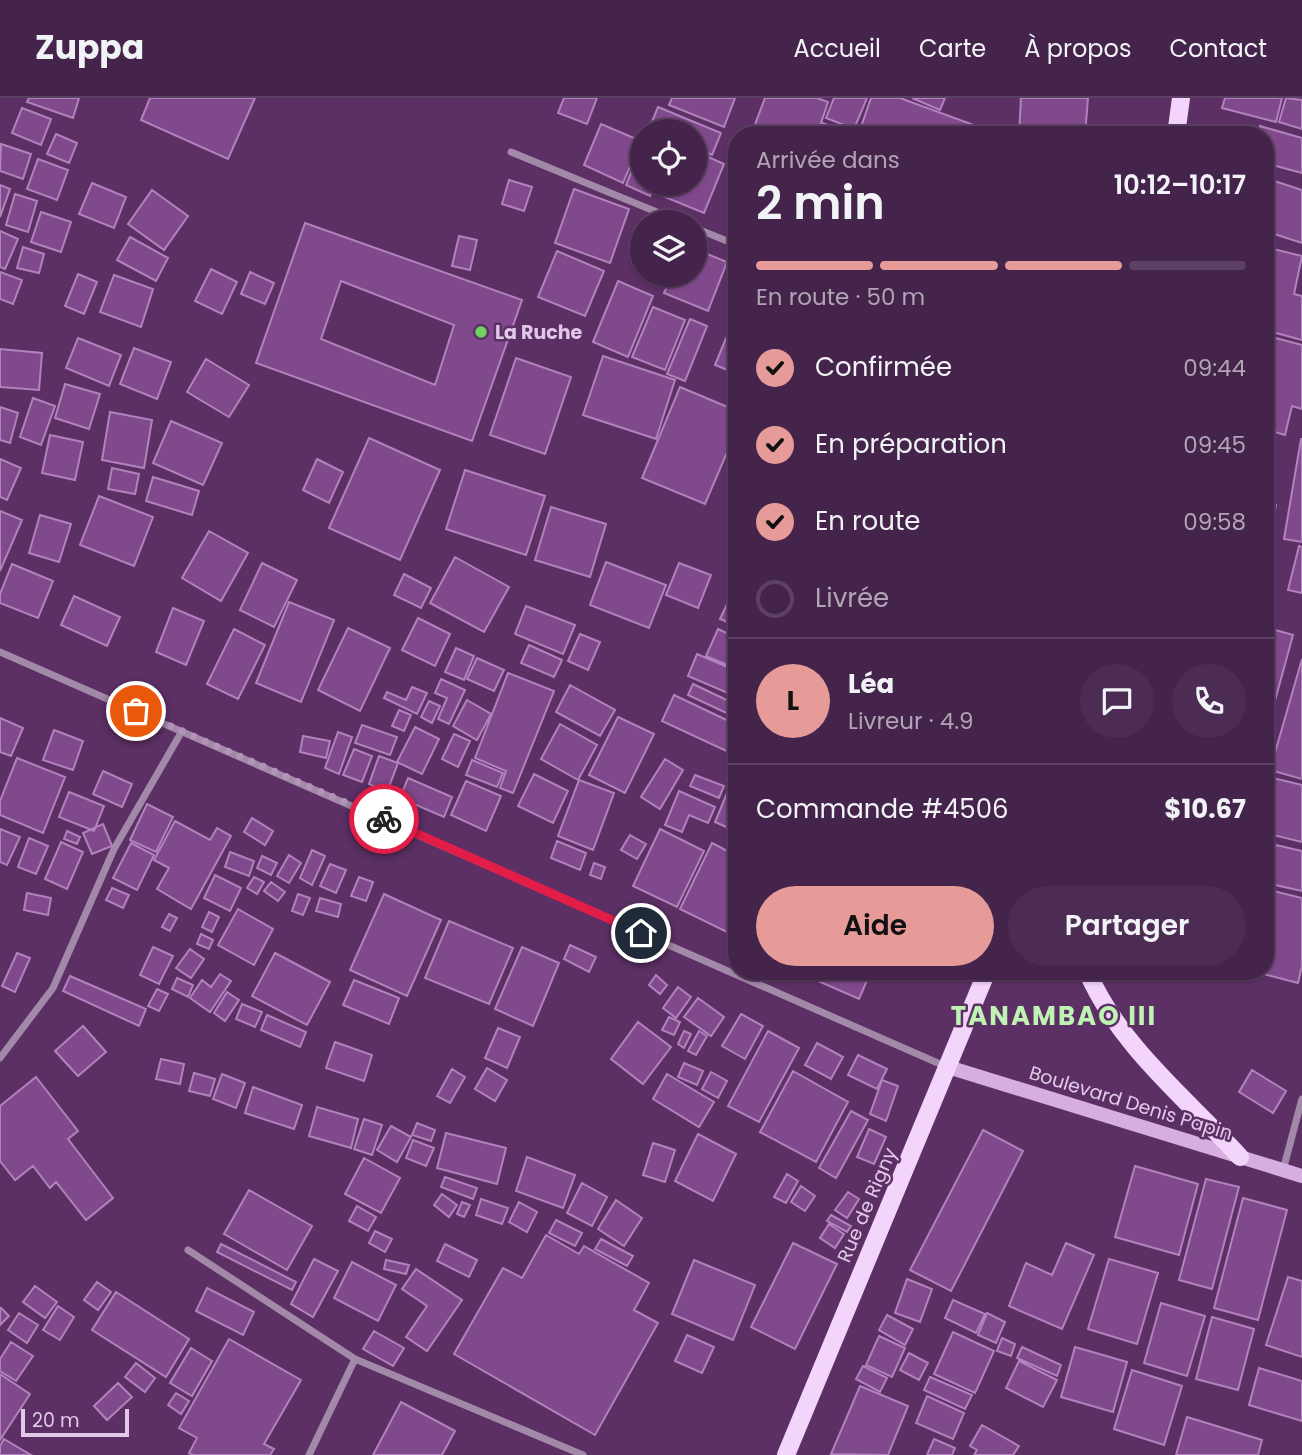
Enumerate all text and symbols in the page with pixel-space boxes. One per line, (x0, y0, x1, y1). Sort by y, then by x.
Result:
text: Zuppa (35, 24, 144, 71)
text: Accueil (794, 32, 881, 65)
text: Carte (919, 32, 986, 65)
text: À propos (1024, 32, 1131, 65)
text: Contact (1169, 32, 1267, 65)
map controls (630, 119, 707, 287)
button: locate (630, 119, 707, 196)
text: Arrivée dans (756, 144, 900, 176)
text: 10:12–10:17 (1114, 167, 1246, 203)
text: 2 min (756, 171, 885, 235)
button: layers (630, 210, 707, 287)
text: En route · 50 m (756, 281, 925, 313)
place label: La Ruche (495, 319, 582, 346)
marker: La Ruche (473, 324, 489, 340)
icon: check (756, 349, 794, 387)
text: Confirmée (815, 349, 952, 385)
text: 09:44 (1183, 352, 1246, 384)
icon: check (756, 426, 794, 464)
text: En préparation (815, 426, 1007, 462)
text: 09:45 (1183, 429, 1246, 461)
icon: check (756, 503, 794, 541)
text: En route (815, 503, 920, 539)
text: 09:58 (1183, 506, 1246, 538)
text: Livrée (815, 580, 889, 616)
button: chat (1080, 664, 1154, 738)
button: phone (1172, 664, 1246, 738)
text: Léa (848, 666, 894, 702)
pin (106, 681, 166, 741)
text: L (787, 683, 799, 719)
icon: bag (117, 692, 155, 730)
text: Livreur · 4.9 (848, 705, 974, 737)
courier (349, 784, 419, 854)
text: Commande #4506 (756, 791, 1009, 827)
text: $10.67 (1164, 791, 1246, 827)
icon: bike (365, 800, 403, 838)
button: Aide (756, 886, 994, 966)
button: Partager (1008, 886, 1246, 966)
pin (611, 903, 671, 963)
icon: home (622, 914, 660, 952)
district label: TANAMBAO III (951, 998, 1157, 1034)
street label: Boulevard Denis Papin (1026, 1059, 1236, 1147)
street label: Rue de Rigny (831, 1143, 903, 1267)
scale bar (21, 1406, 130, 1438)
text: 20 m (32, 1407, 80, 1434)

